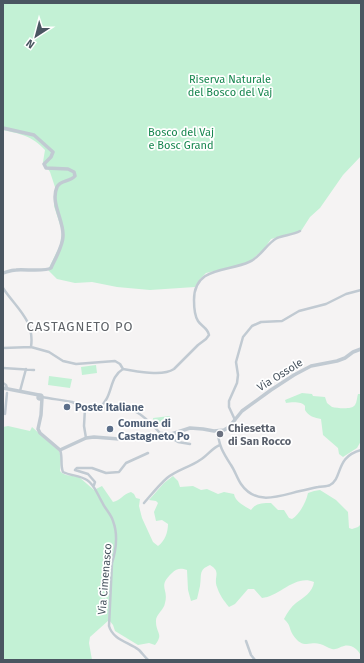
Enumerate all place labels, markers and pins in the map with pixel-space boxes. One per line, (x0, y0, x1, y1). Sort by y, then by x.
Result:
place label: Poste Italiane (75, 401, 144, 414)
marker: Poste Italiane (62, 402, 72, 412)
place label: Comune di Castagneto Po (118, 417, 190, 443)
place label: Chiesetta di San Rocco (228, 422, 292, 448)
marker: Comune di Castagneto Po (105, 424, 115, 434)
marker: Chiesetta di San Rocco (215, 429, 225, 439)

